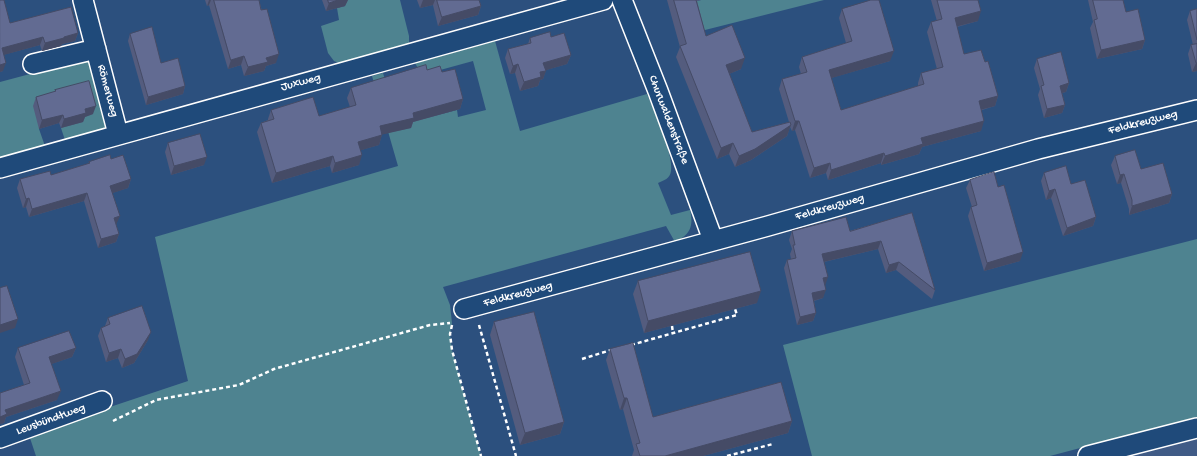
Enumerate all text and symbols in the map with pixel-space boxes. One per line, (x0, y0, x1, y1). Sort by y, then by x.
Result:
street label: Römerweg (93, 63, 121, 119)
street label: Juxweg (280, 71, 322, 95)
street label: Churwaldenstraße (644, 74, 692, 166)
street label: Feldkreuzweg (1107, 107, 1179, 139)
street label: Feldkreuzweg (794, 191, 866, 225)
street label: Feldkreuzweg (482, 279, 554, 311)
street label: Leusbündtweg (14, 401, 88, 439)

